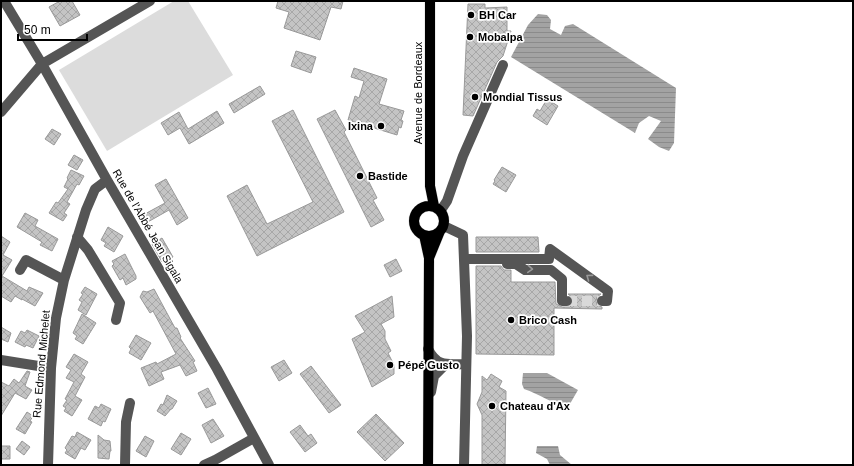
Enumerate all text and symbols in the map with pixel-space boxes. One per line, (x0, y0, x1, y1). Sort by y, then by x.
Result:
place label: BH Car (479, 9, 517, 21)
marker: BH Car (466, 10, 476, 20)
scale bar (18, 16, 87, 42)
text: 50 m (24, 23, 51, 37)
place label: Mobalpa (478, 31, 523, 43)
marker: Mobalpa (465, 32, 475, 42)
street label: Avenue de Bordeaux (412, 41, 424, 144)
place label: Mondial Tissus (483, 91, 562, 103)
marker: Mondial Tissus (470, 92, 480, 102)
place label: Ixina (348, 120, 374, 132)
marker: Ixina (376, 121, 386, 131)
street label: Rue de l'Abbé Jean Sigala (110, 167, 186, 286)
place label: Bastide (368, 170, 408, 182)
marker: Bastide (355, 171, 365, 181)
one-way arrow (527, 265, 533, 274)
one-way arrow (586, 274, 593, 282)
street label: Rue Edmond Michelet (30, 310, 52, 418)
place label: Brico Cash (519, 314, 577, 326)
marker: Brico Cash (506, 315, 516, 325)
place label: Pépé Gusto (398, 359, 459, 371)
marker: Pépé Gusto (385, 360, 395, 370)
place label: Chateau d'Ax (500, 400, 571, 412)
marker: Chateau d'Ax (487, 401, 497, 411)

